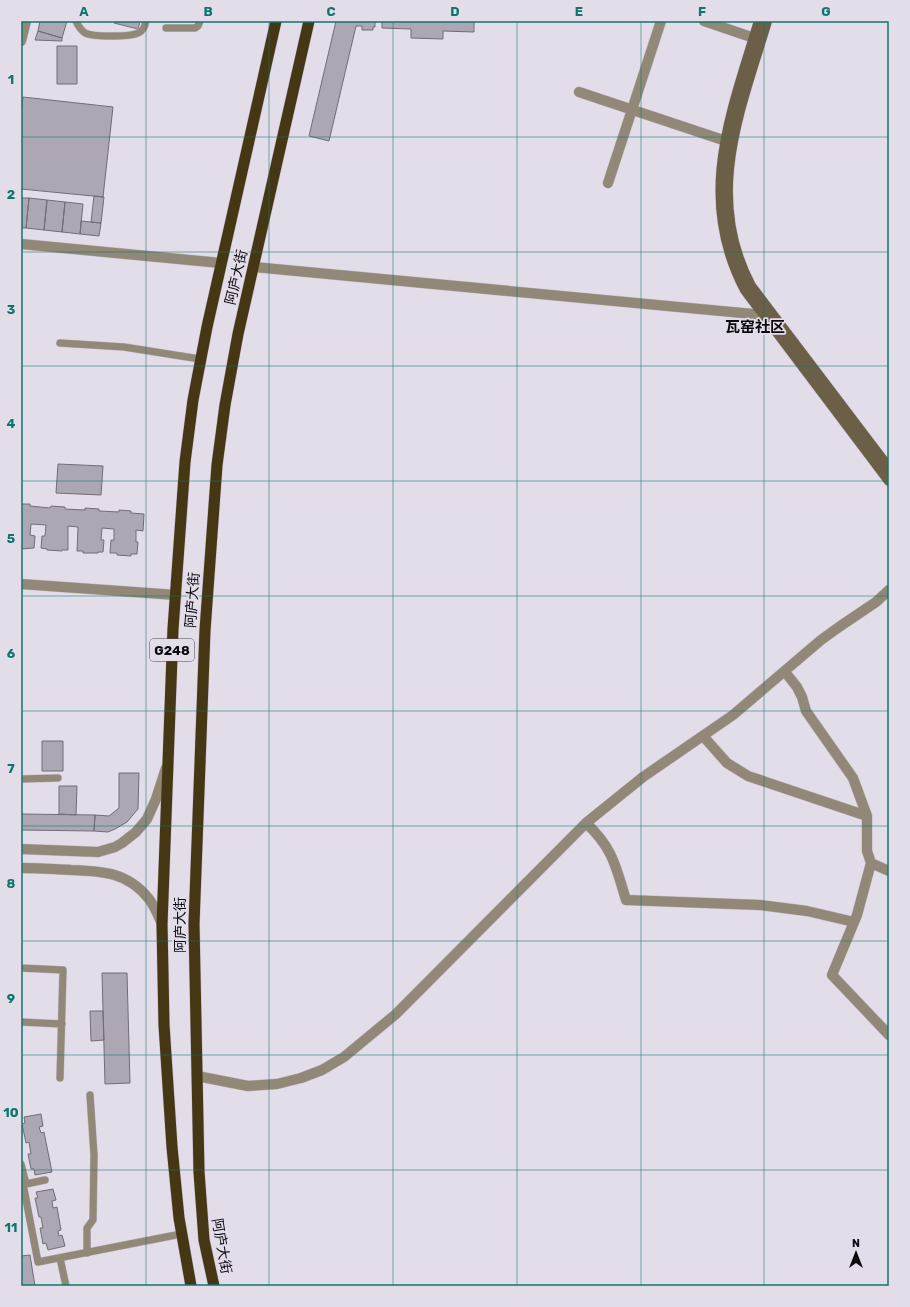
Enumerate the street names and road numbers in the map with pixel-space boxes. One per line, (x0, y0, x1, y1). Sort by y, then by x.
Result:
street label: 阿庐大街 (222, 248, 251, 306)
street label: 阿庐大街 (182, 572, 203, 629)
road number: G248 (150, 639, 194, 661)
street label: 阿庐大街 (172, 897, 189, 953)
street label: 阿庐大街 (208, 1217, 235, 1275)

